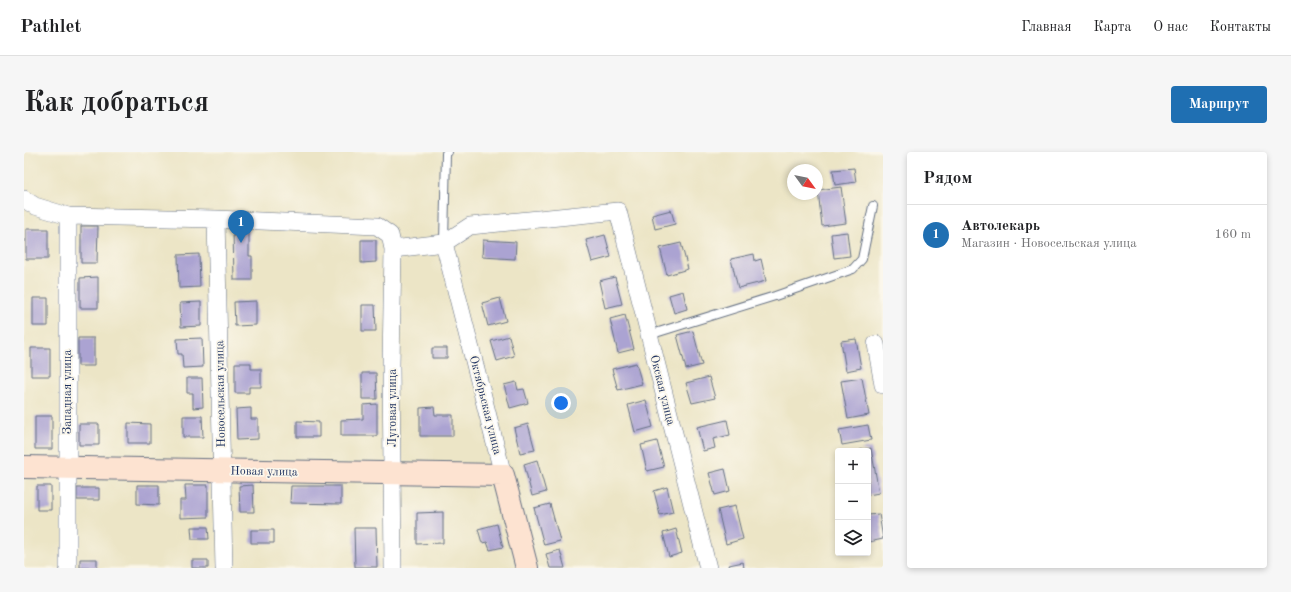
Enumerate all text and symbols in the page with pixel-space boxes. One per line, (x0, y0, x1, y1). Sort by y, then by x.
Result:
text: Pathlet (20, 18, 81, 37)
text: Главная (1021, 20, 1071, 34)
text: Карта (1093, 20, 1131, 34)
text: О нас (1153, 20, 1188, 34)
text: Контакты (1210, 20, 1271, 34)
button: Маршрут (1171, 86, 1267, 123)
text: Как добраться (24, 90, 209, 118)
north arrow (787, 164, 823, 200)
text: Рядом (923, 170, 972, 187)
pin: 1 (228, 210, 254, 243)
text: Автолекарь (961, 219, 1040, 234)
text: 1 (932, 228, 940, 241)
text: 160 m (1214, 228, 1251, 241)
text: Магазин · Новосельская улица (961, 237, 1137, 250)
street label: Новосельская улица (214, 340, 228, 448)
street label: Западная улица (62, 350, 74, 434)
street label: Окская улица (648, 354, 677, 427)
street label: Октябрьская улица (467, 355, 503, 456)
street label: Луговая улица (387, 369, 399, 447)
your location (551, 393, 571, 413)
map controls (835, 448, 871, 556)
button: + (835, 448, 871, 484)
street label: Новая улица (230, 465, 298, 479)
button: − (835, 484, 871, 520)
button: layers (835, 520, 871, 556)

